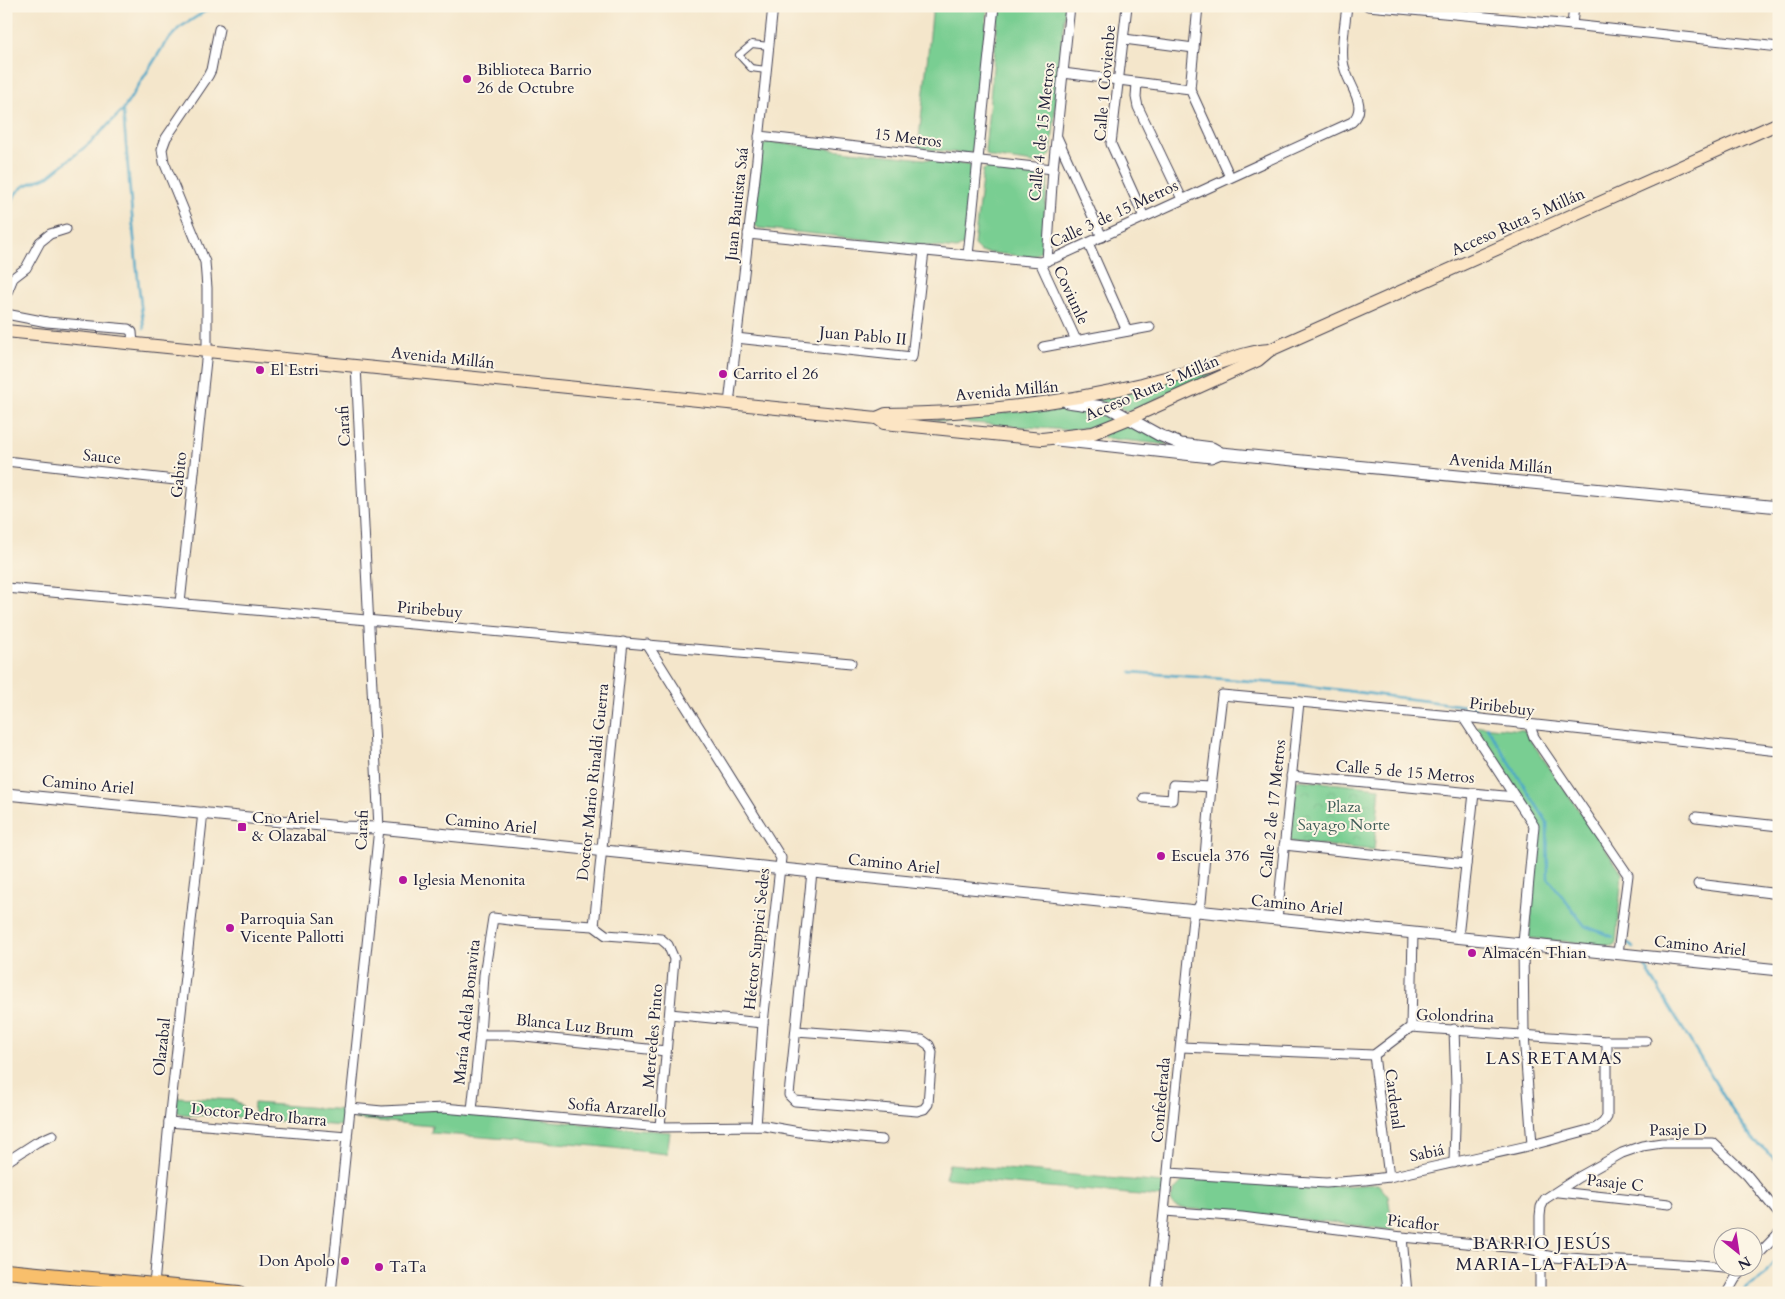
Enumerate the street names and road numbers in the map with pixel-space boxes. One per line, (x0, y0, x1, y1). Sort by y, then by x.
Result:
street label: Calle 1 Covienbe (1089, 24, 1121, 142)
street label: Calle 4 de 15 Metros (1024, 62, 1060, 202)
street label: 15 Metros (873, 123, 943, 153)
street label: Juan Bautista Saá (720, 146, 754, 264)
street label: Calle 3 de 15 Metros (1046, 175, 1182, 253)
street label: Acceso Ruta 5 Millán (1448, 183, 1588, 261)
street label: Coviunle (1048, 262, 1094, 328)
street label: Juan Pablo II (817, 321, 907, 351)
street label: Avenida Millán (390, 342, 496, 374)
street label: Acceso Ruta 5 Millán (1081, 350, 1223, 426)
street label: Avenida Millán (954, 376, 1060, 406)
street label: Carafi (332, 405, 356, 447)
street label: Sauce (82, 444, 122, 470)
street label: Avenida Millán (1448, 449, 1554, 479)
street label: Gabito (166, 450, 192, 499)
street label: Piribebuy (396, 596, 464, 624)
street label: Doctor Mario Rinaldi Guerra (572, 682, 614, 882)
street label: Piribebuy (1468, 692, 1537, 722)
street label: Calle 2 de 17 Metros (1255, 739, 1291, 879)
street label: Calle 5 de 15 Metros (1335, 755, 1475, 789)
street label: Camino Ariel (41, 770, 135, 800)
street label: Camino Ariel (444, 808, 538, 840)
street label: Carafi (350, 809, 374, 851)
street label: Camino Ariel (847, 848, 941, 880)
street label: Héctor Suppici Sedes (739, 867, 775, 1011)
street label: Camino Ariel (1250, 889, 1344, 921)
street label: Camino Ariel (1653, 930, 1747, 962)
street label: María Adela Bonavita (448, 938, 486, 1086)
street label: Mercedes Pinto (637, 982, 669, 1089)
street label: Golondrina (1416, 1004, 1494, 1028)
street label: Blanca Luz Brum (515, 1009, 635, 1043)
street label: Olazabal (148, 1017, 176, 1077)
street label: Confederada (1146, 1056, 1176, 1144)
street label: Cardenal (1379, 1067, 1409, 1131)
street label: Sofía Arzarello (567, 1093, 667, 1123)
street label: Doctor Pedro Ibarra (190, 1098, 328, 1132)
street label: Pasaje D (1649, 1118, 1707, 1142)
street label: Sabiá (1408, 1139, 1446, 1167)
street label: Pasaje C (1586, 1169, 1644, 1197)
street label: Picaflor (1386, 1209, 1440, 1237)

